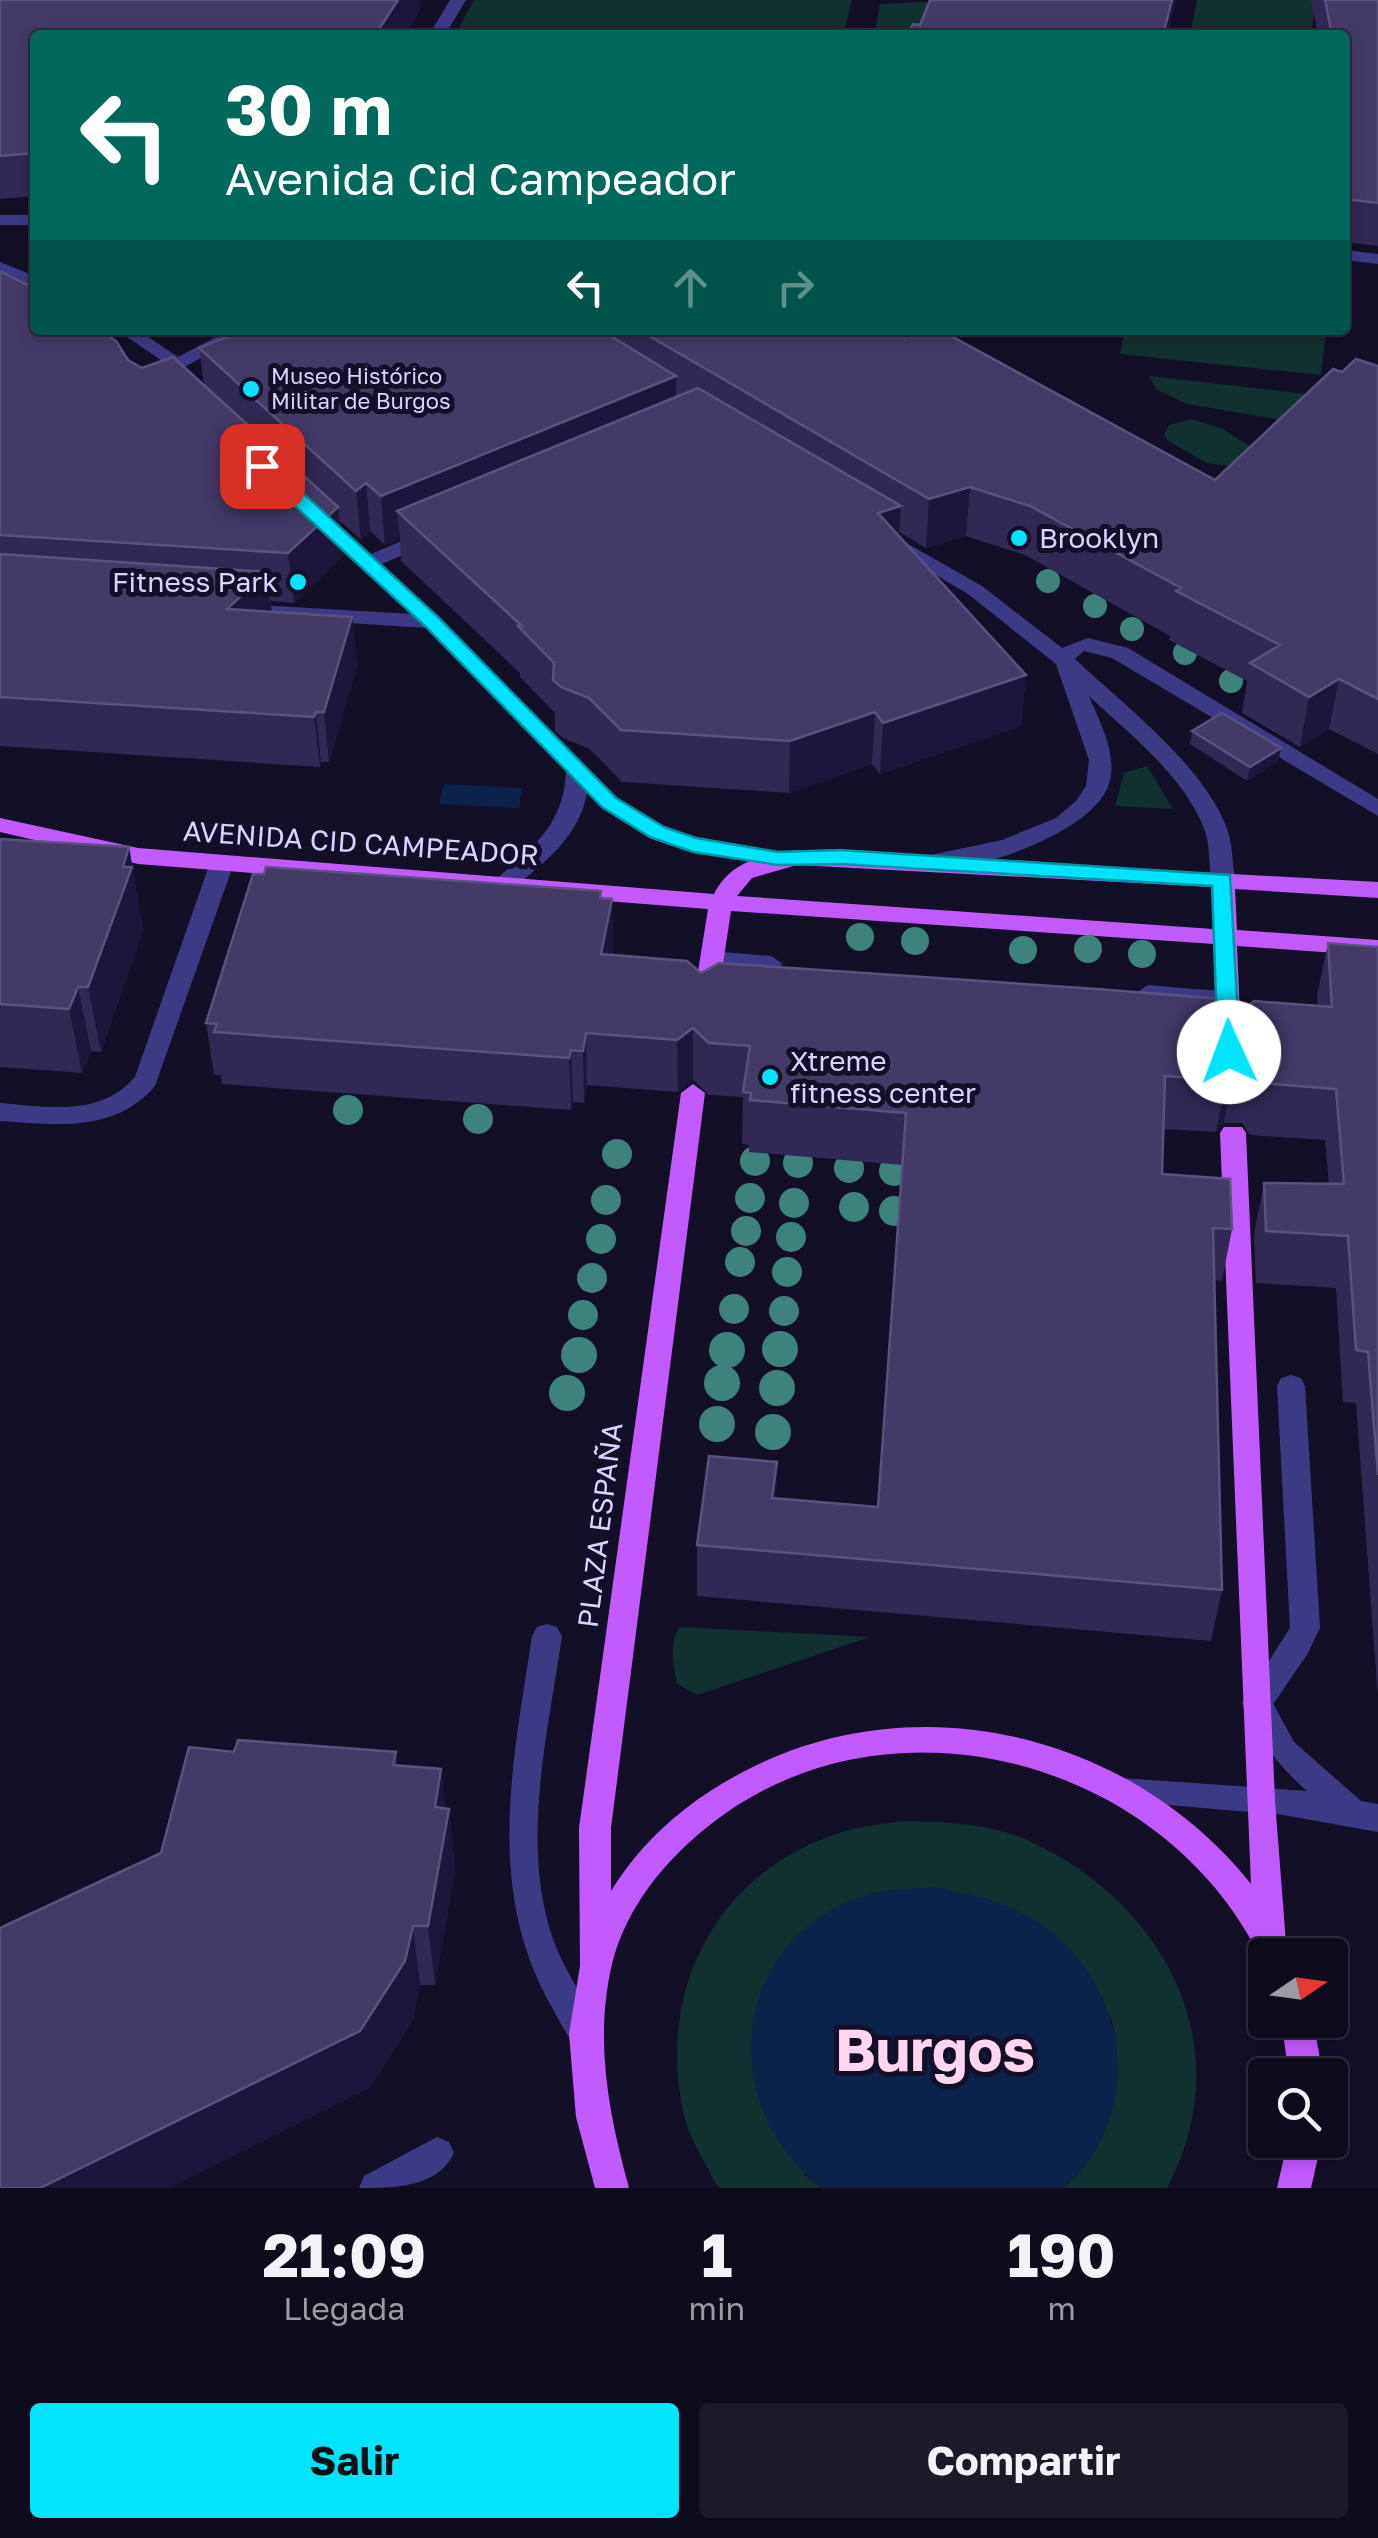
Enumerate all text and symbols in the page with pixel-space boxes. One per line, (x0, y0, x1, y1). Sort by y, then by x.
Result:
text: 30 m (225, 66, 392, 150)
icon: left (60, 70, 190, 200)
text: Avenida Cid Campeador (225, 151, 736, 205)
icon: left (558, 260, 613, 315)
icon: ahead (663, 260, 718, 315)
icon: right (768, 260, 823, 315)
place label: Museo Histórico Militar de Burgos (271, 362, 451, 414)
marker: Museo Histórico Militar de Burgos (240, 378, 262, 400)
pin (220, 424, 305, 509)
icon: arrive (235, 439, 290, 494)
place label: Brooklyn (1039, 521, 1159, 554)
marker: Brooklyn (1008, 527, 1030, 549)
place label: Fitness Park (112, 565, 278, 598)
marker: Fitness Park (287, 571, 309, 593)
street label: AVENIDA CID CAMPEADOR (182, 814, 540, 871)
position arrow (1177, 1000, 1281, 1104)
place label: Xtreme fitness center (790, 1044, 976, 1109)
marker: Xtreme fitness center (759, 1066, 781, 1088)
street label: PLAZA ESPAÑA (571, 1420, 628, 1629)
north arrow (1248, 1938, 1348, 2038)
map controls (1248, 1938, 1348, 2158)
district label: Burgos (835, 2014, 1035, 2084)
button: search (1248, 2058, 1348, 2158)
text: 21:09 (262, 2218, 426, 2290)
text: 1 (701, 2218, 732, 2290)
text: 190 (1008, 2218, 1116, 2290)
text: Llegada (283, 2289, 405, 2327)
text: min (689, 2289, 745, 2327)
text: m (1047, 2289, 1076, 2327)
button: Salir (30, 2403, 679, 2518)
button: Compartir (699, 2403, 1348, 2518)

